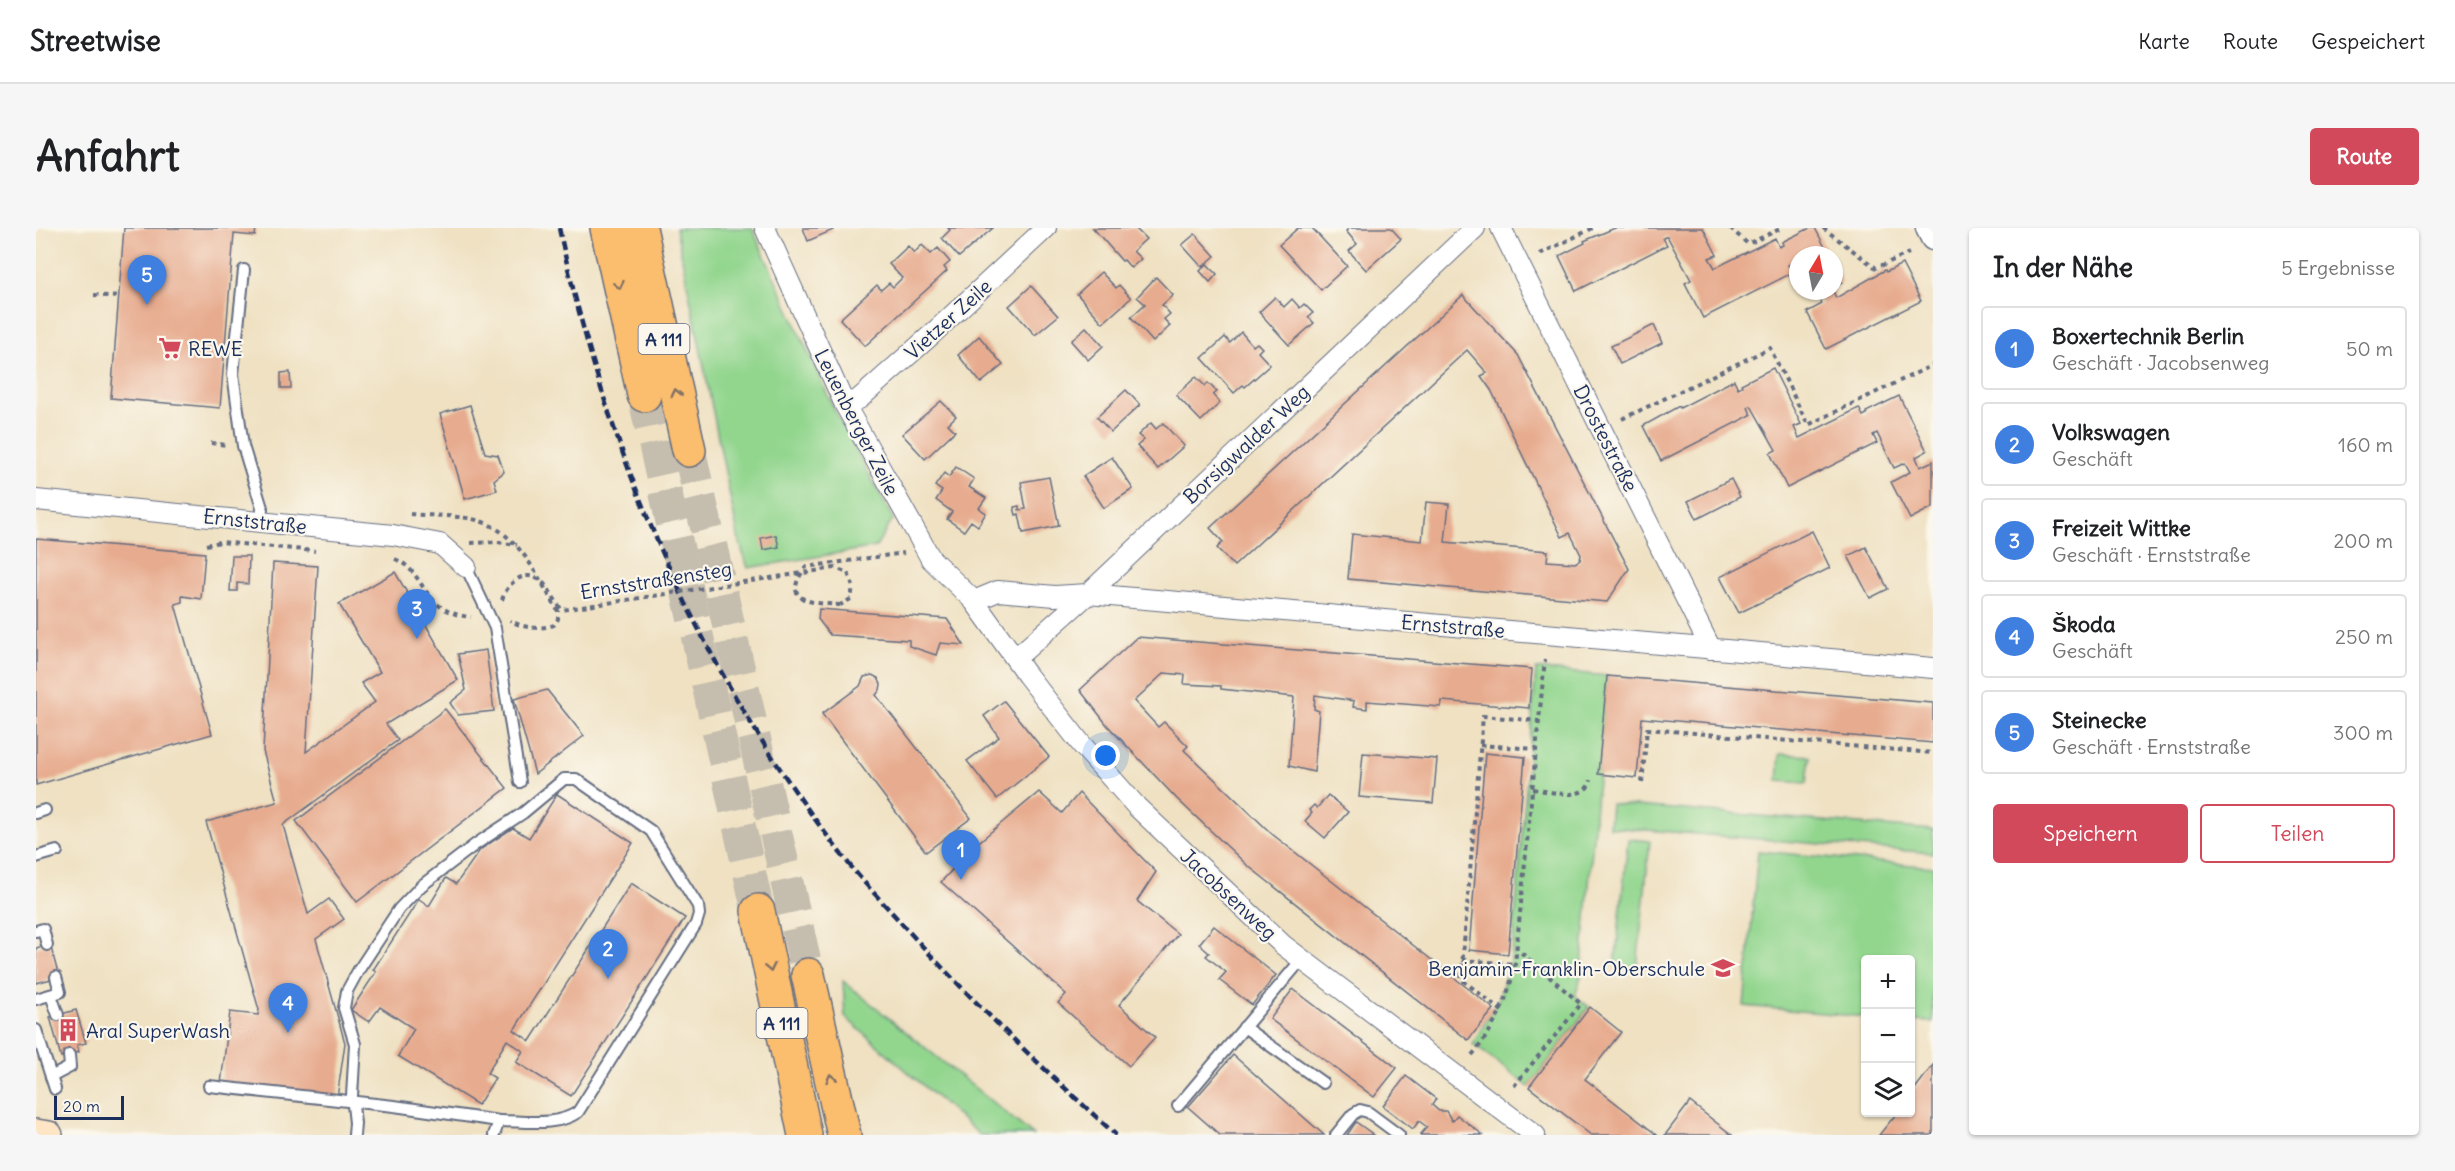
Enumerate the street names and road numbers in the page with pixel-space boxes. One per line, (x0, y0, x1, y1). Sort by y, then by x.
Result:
street label: Vietzer Zeile (899, 273, 997, 365)
road number: A 111 (638, 324, 690, 354)
street label: Leuenberger Zeile (809, 345, 905, 499)
street label: Borsigwalder Weg (1178, 379, 1314, 509)
street label: Drostestraße (1568, 380, 1644, 496)
street label: Ernststraße (202, 503, 308, 539)
street label: Ernststraßensteg (578, 556, 734, 604)
street label: Ernststraße (1400, 609, 1506, 643)
street label: Jacobsenweg (1176, 843, 1282, 945)
road number: A 111 (756, 1008, 807, 1038)

